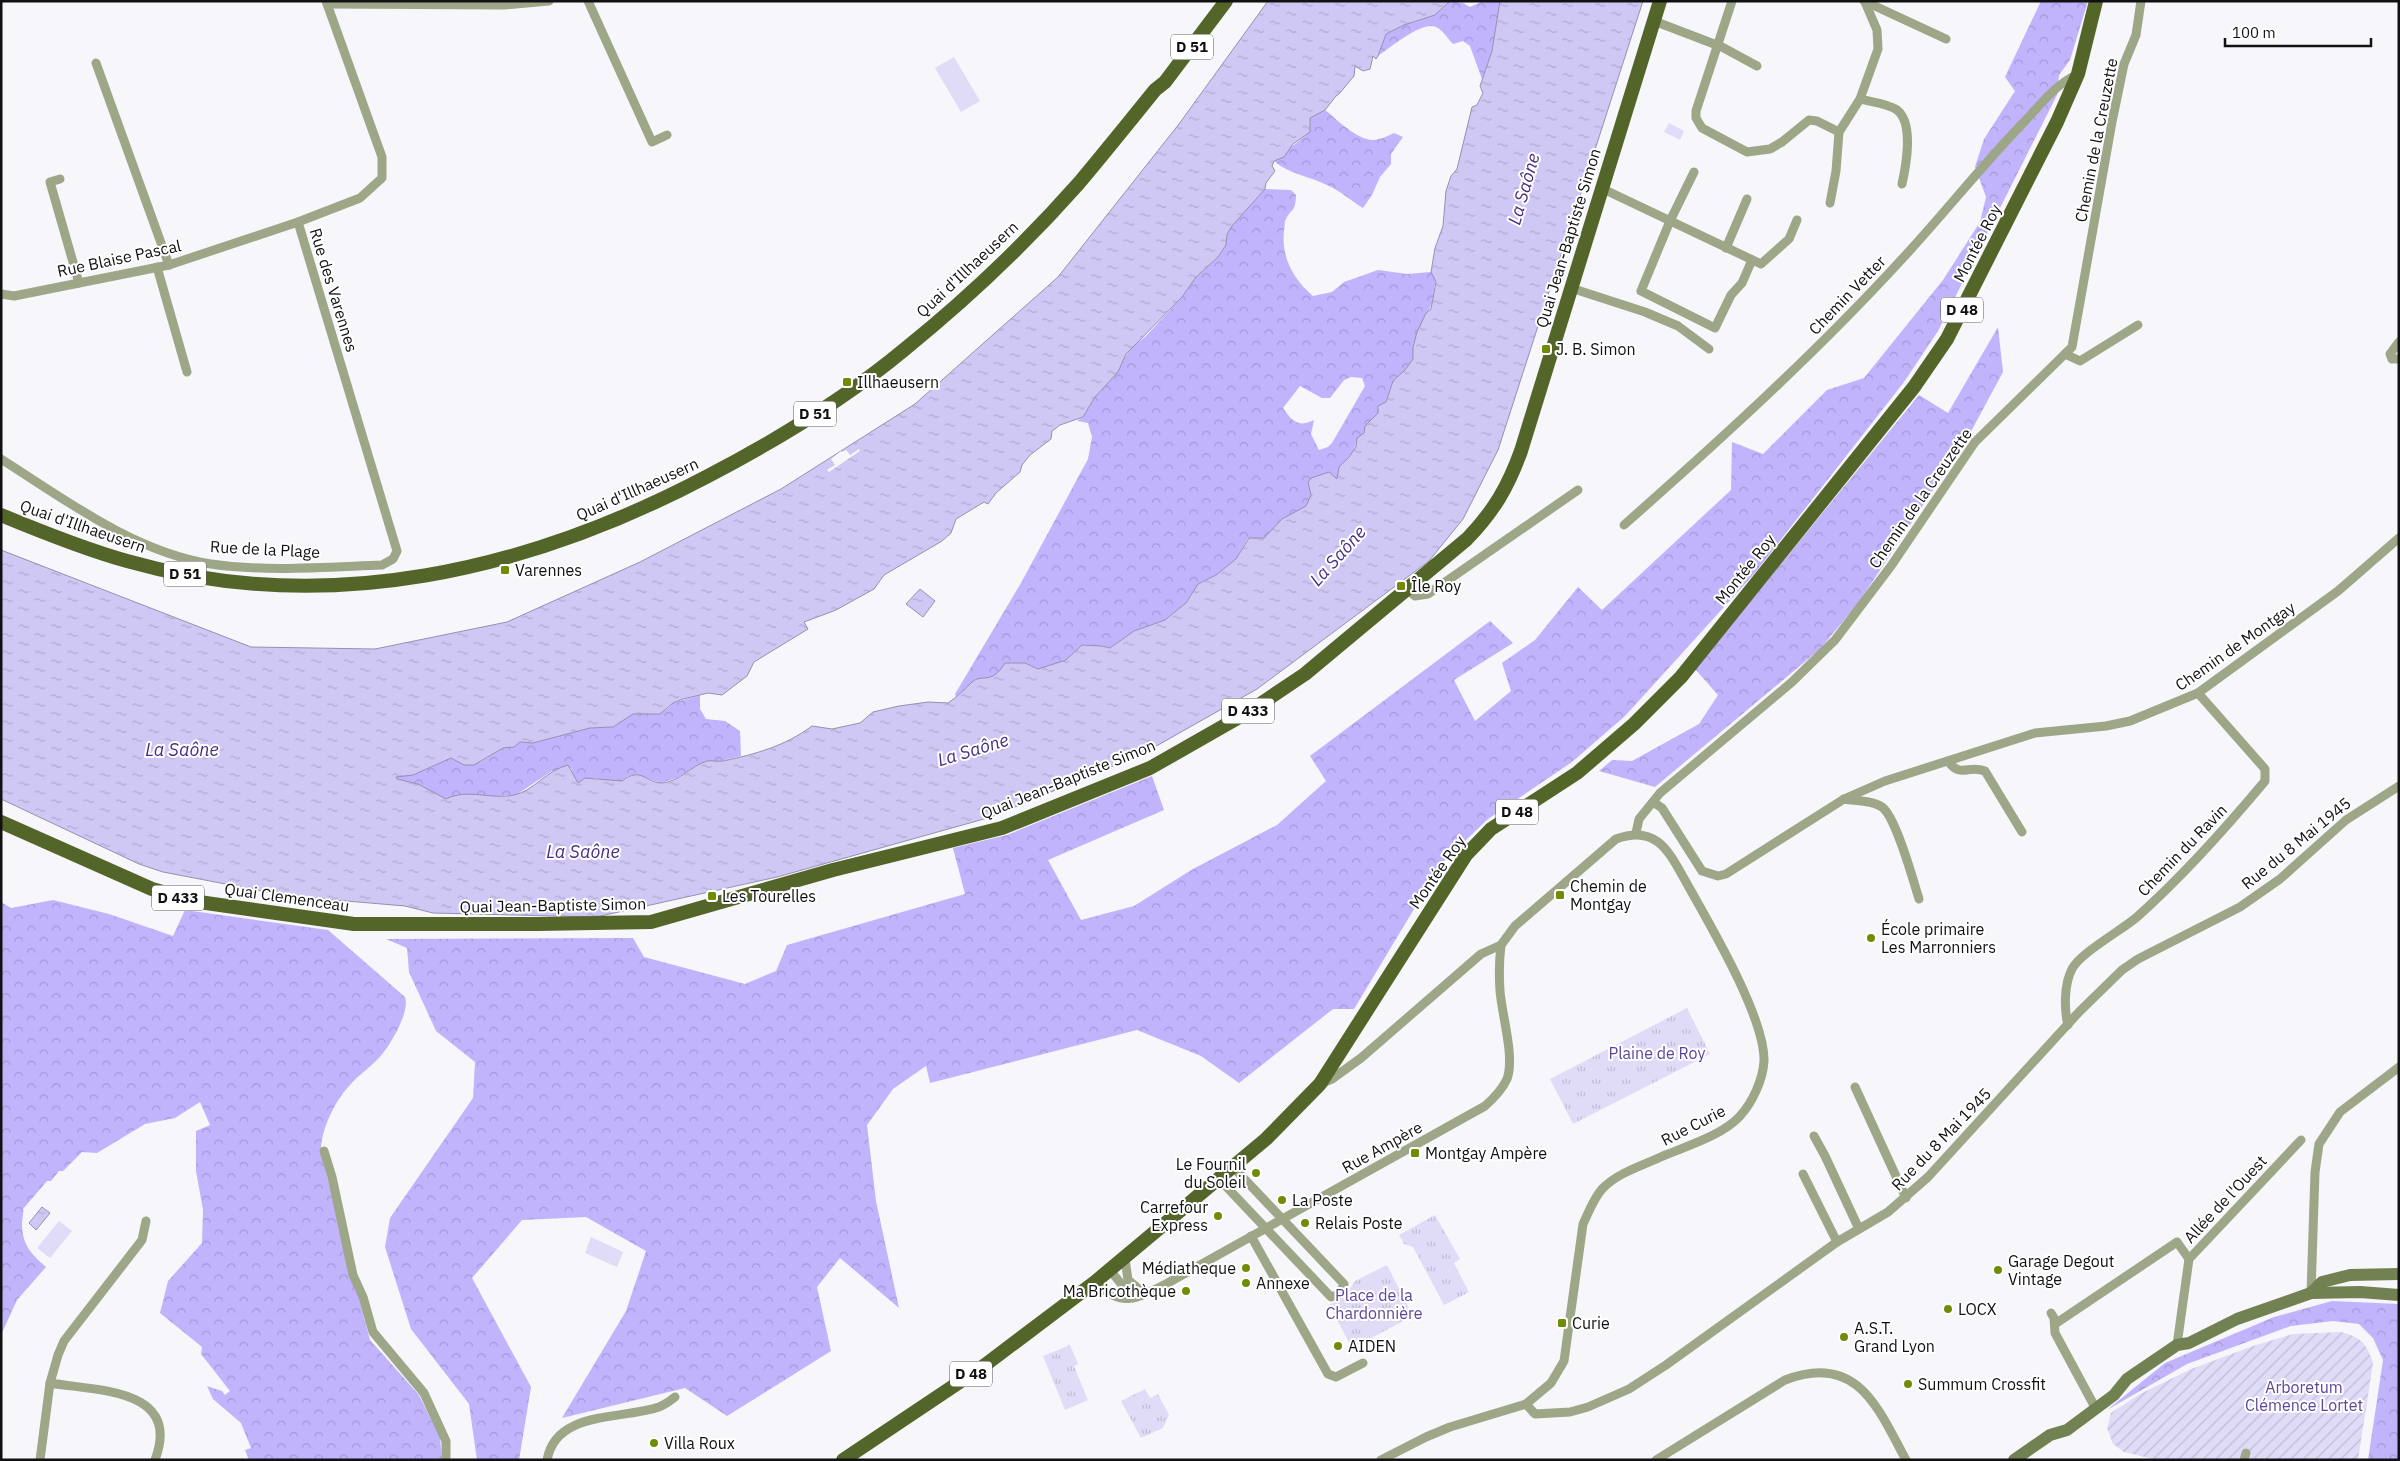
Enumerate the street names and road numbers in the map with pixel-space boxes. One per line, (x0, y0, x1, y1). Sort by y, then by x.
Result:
road number: D 51 (1171, 34, 1213, 60)
street label: Chemin de la Creuzette (2070, 56, 2122, 224)
street label: Quai Jean-Baptiste Simon (1531, 146, 1605, 330)
street label: Montée Roy (1949, 201, 2005, 285)
street label: Quai d'Illhaeusern (912, 217, 1022, 321)
street label: Rue des Varennes (306, 226, 362, 354)
street label: Rue Blaise Pascal (55, 235, 183, 281)
street label: Chemin Vetter (1804, 251, 1890, 339)
road number: D 48 (1941, 298, 1983, 322)
road number: D 51 (794, 402, 836, 426)
street label: Chemin de la Creuzette (1864, 424, 1976, 572)
street label: Quai d'Illhaeusern (573, 453, 701, 525)
street label: Quai d'Illhaeusern (17, 495, 149, 557)
street label: Montée Roy (1711, 530, 1779, 608)
street label: Rue de la Plage (209, 536, 321, 562)
road number: D 51 (164, 562, 206, 586)
street label: Chemin de Montgay (2171, 597, 2299, 695)
road number: D 433 (1222, 698, 1274, 724)
street label: Quai Jean-Baptiste Simon (978, 735, 1158, 823)
street label: Rue du 8 Mai 1945 (2237, 793, 2355, 893)
road number: D 48 (1496, 800, 1538, 824)
street label: Chemin du Ravin (2133, 800, 2231, 900)
street label: Montée Roy (1404, 832, 1470, 912)
street label: Quai Clemenceau (223, 878, 351, 916)
road number: D 433 (152, 886, 204, 910)
street label: Quai Jean-Baptiste Simon (460, 893, 646, 917)
street label: Rue du 8 Mai 1945 (1887, 1083, 1995, 1195)
street label: Rue Curie (1657, 1100, 1729, 1150)
street label: Rue Ampère (1338, 1117, 1426, 1177)
street label: Allée de l'Ouest (2179, 1151, 2271, 1247)
road number: D 48 (950, 1362, 992, 1386)

